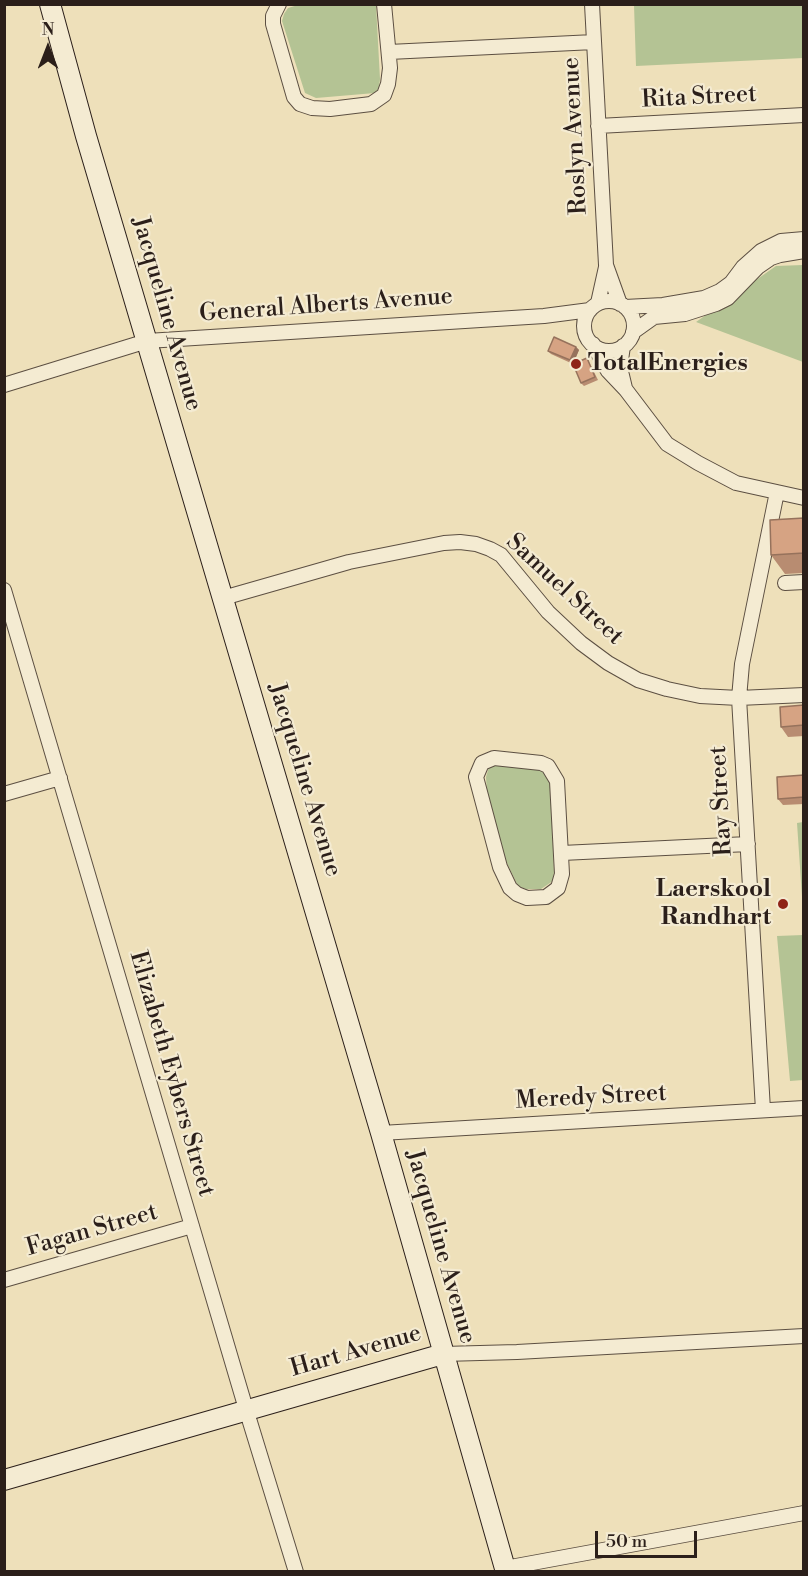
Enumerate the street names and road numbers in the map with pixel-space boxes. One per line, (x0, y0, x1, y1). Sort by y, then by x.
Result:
street label: Roslyn Avenue (557, 57, 595, 215)
street label: Rita Street (641, 81, 757, 115)
street label: Jacqueline Avenue (125, 214, 207, 414)
street label: General Alberts Avenue (198, 283, 454, 329)
street label: Samuel Street (499, 528, 629, 652)
street label: Jacqueline Avenue (261, 680, 347, 880)
street label: Ray Street (705, 745, 739, 857)
street label: Elizabeth Eybers Street (122, 948, 220, 1200)
street label: Meredy Street (515, 1080, 667, 1116)
street label: Jacqueline Avenue (399, 1147, 481, 1347)
street label: Fagan Street (23, 1198, 161, 1264)
street label: Hart Avenue (287, 1320, 425, 1384)

